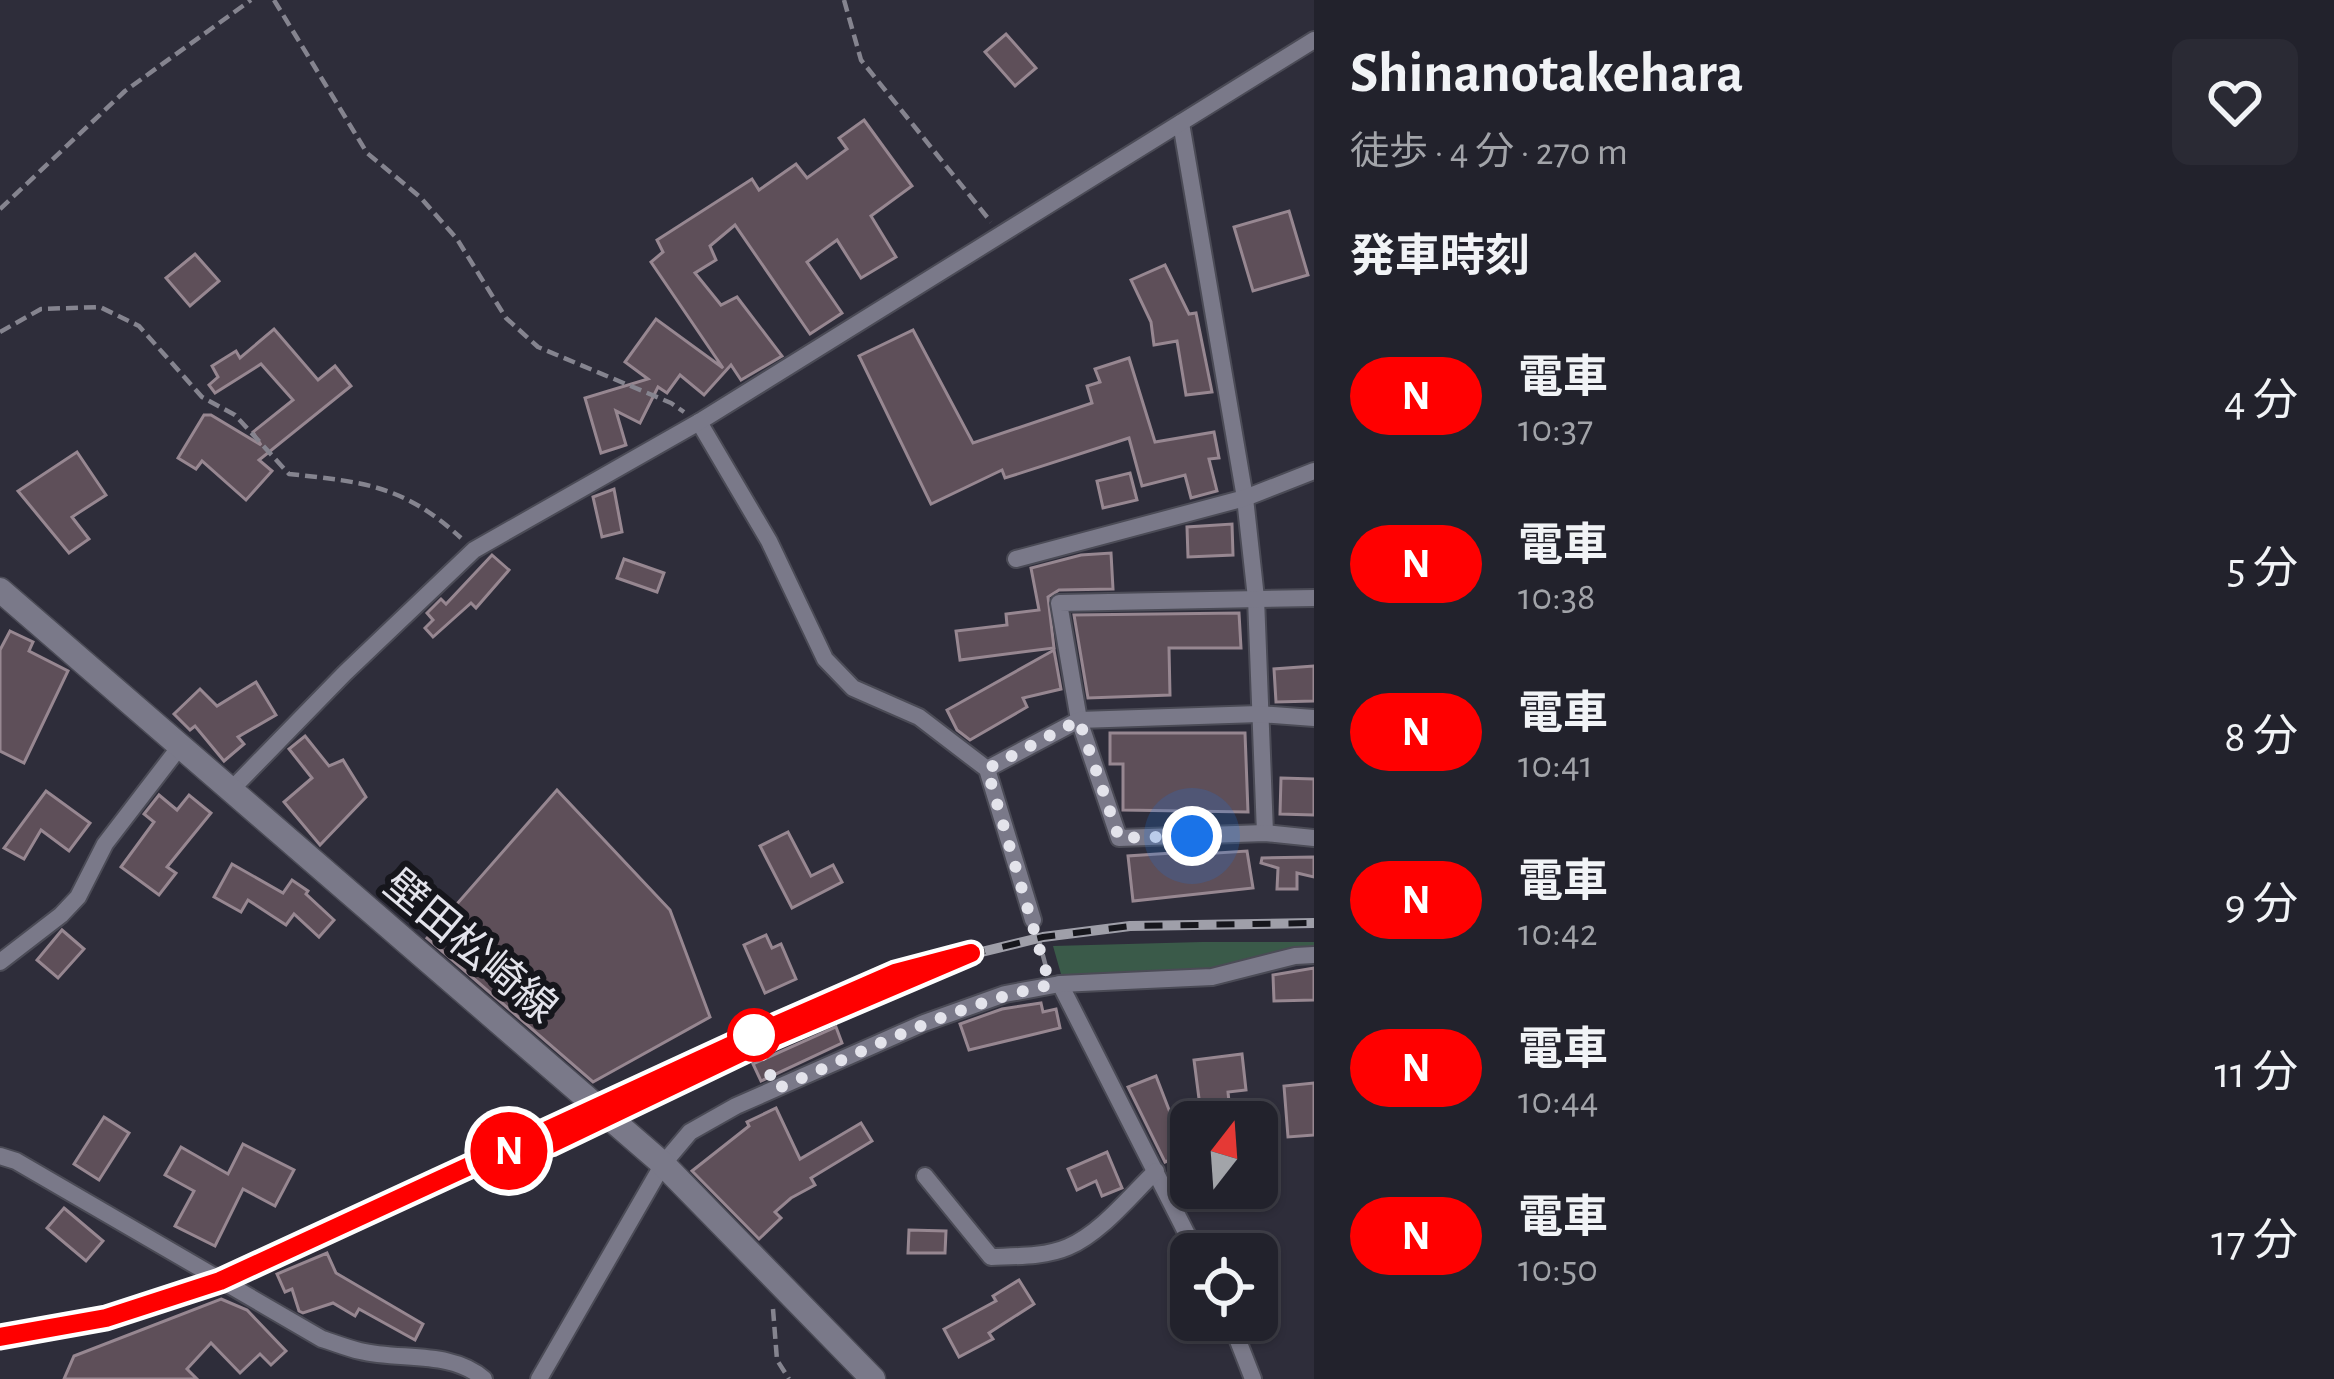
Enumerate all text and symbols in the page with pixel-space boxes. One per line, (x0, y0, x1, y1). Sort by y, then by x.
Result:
button: heart (2172, 39, 2298, 165)
text: Shinanotakehara (1350, 45, 1744, 102)
text: 徒歩 · 4 分 · 270 m (1350, 133, 1628, 172)
text: 発車時刻 (1350, 235, 1530, 280)
text: 電車 (1518, 356, 1608, 401)
text: N (1401, 375, 1431, 417)
text: 4 分 (2224, 379, 2298, 424)
text: 10:37 (1518, 410, 1593, 449)
text: 電車 (1518, 524, 1608, 569)
text: N (1401, 543, 1431, 585)
text: 5 分 (2227, 547, 2298, 592)
text: 10:38 (1518, 578, 1596, 617)
text: 電車 (1518, 692, 1608, 737)
text: N (1401, 711, 1431, 753)
text: 8 分 (2224, 715, 2298, 760)
text: 10:41 (1518, 746, 1593, 785)
your location (1162, 806, 1222, 866)
text: 電車 (1518, 860, 1608, 905)
street label: 壁田松崎線 (376, 862, 565, 1031)
text: N (1401, 879, 1431, 921)
text: 9 分 (2224, 883, 2298, 928)
text: 10:42 (1518, 914, 1597, 953)
unlabelled marker (729, 1010, 779, 1060)
text: 電車 (1518, 1028, 1608, 1073)
text: N (1401, 1047, 1431, 1089)
text: 11 分 (2215, 1051, 2298, 1096)
text: 10:44 (1518, 1082, 1598, 1121)
north arrow (1170, 1101, 1278, 1209)
map controls (1170, 1101, 1278, 1341)
line badge: N (470, 1112, 548, 1190)
text: N (494, 1130, 524, 1172)
text: 電車 (1518, 1196, 1608, 1241)
text: N (1401, 1215, 1431, 1257)
text: 17 分 (2211, 1219, 2298, 1264)
button: locate (1170, 1233, 1278, 1341)
text: 10:50 (1518, 1250, 1598, 1289)

